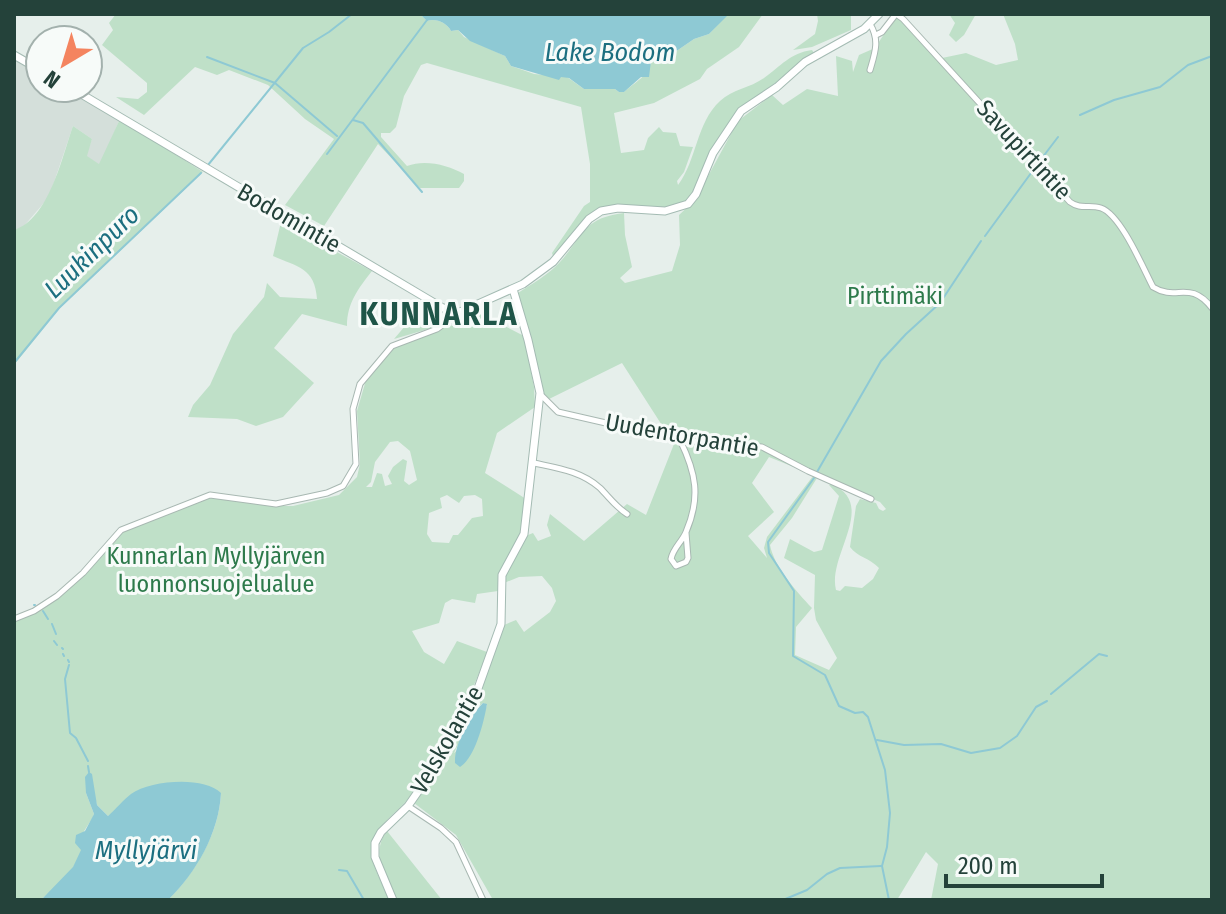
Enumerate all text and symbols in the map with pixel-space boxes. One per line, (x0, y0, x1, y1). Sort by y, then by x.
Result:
north arrow (24, 24, 104, 104)
water label: Lake Bodom (545, 37, 675, 68)
text: N (38, 65, 66, 94)
street label: Savupirtintie (971, 94, 1077, 206)
street label: Bodomintie (233, 177, 345, 259)
water label: Luukinpuro (38, 199, 146, 305)
park label: Pirttimäki (847, 282, 943, 310)
district label: KUNNARLA (359, 295, 519, 333)
street label: Uudentorpantie (603, 408, 761, 462)
park label: Kunnarlan Myllyjärven luonnonsuojelualue (107, 542, 325, 598)
street label: Velskolantie (405, 681, 489, 799)
water label: Myllyjärvi (95, 835, 197, 866)
scale bar (946, 838, 1102, 888)
text: 200 m (958, 852, 1018, 880)

